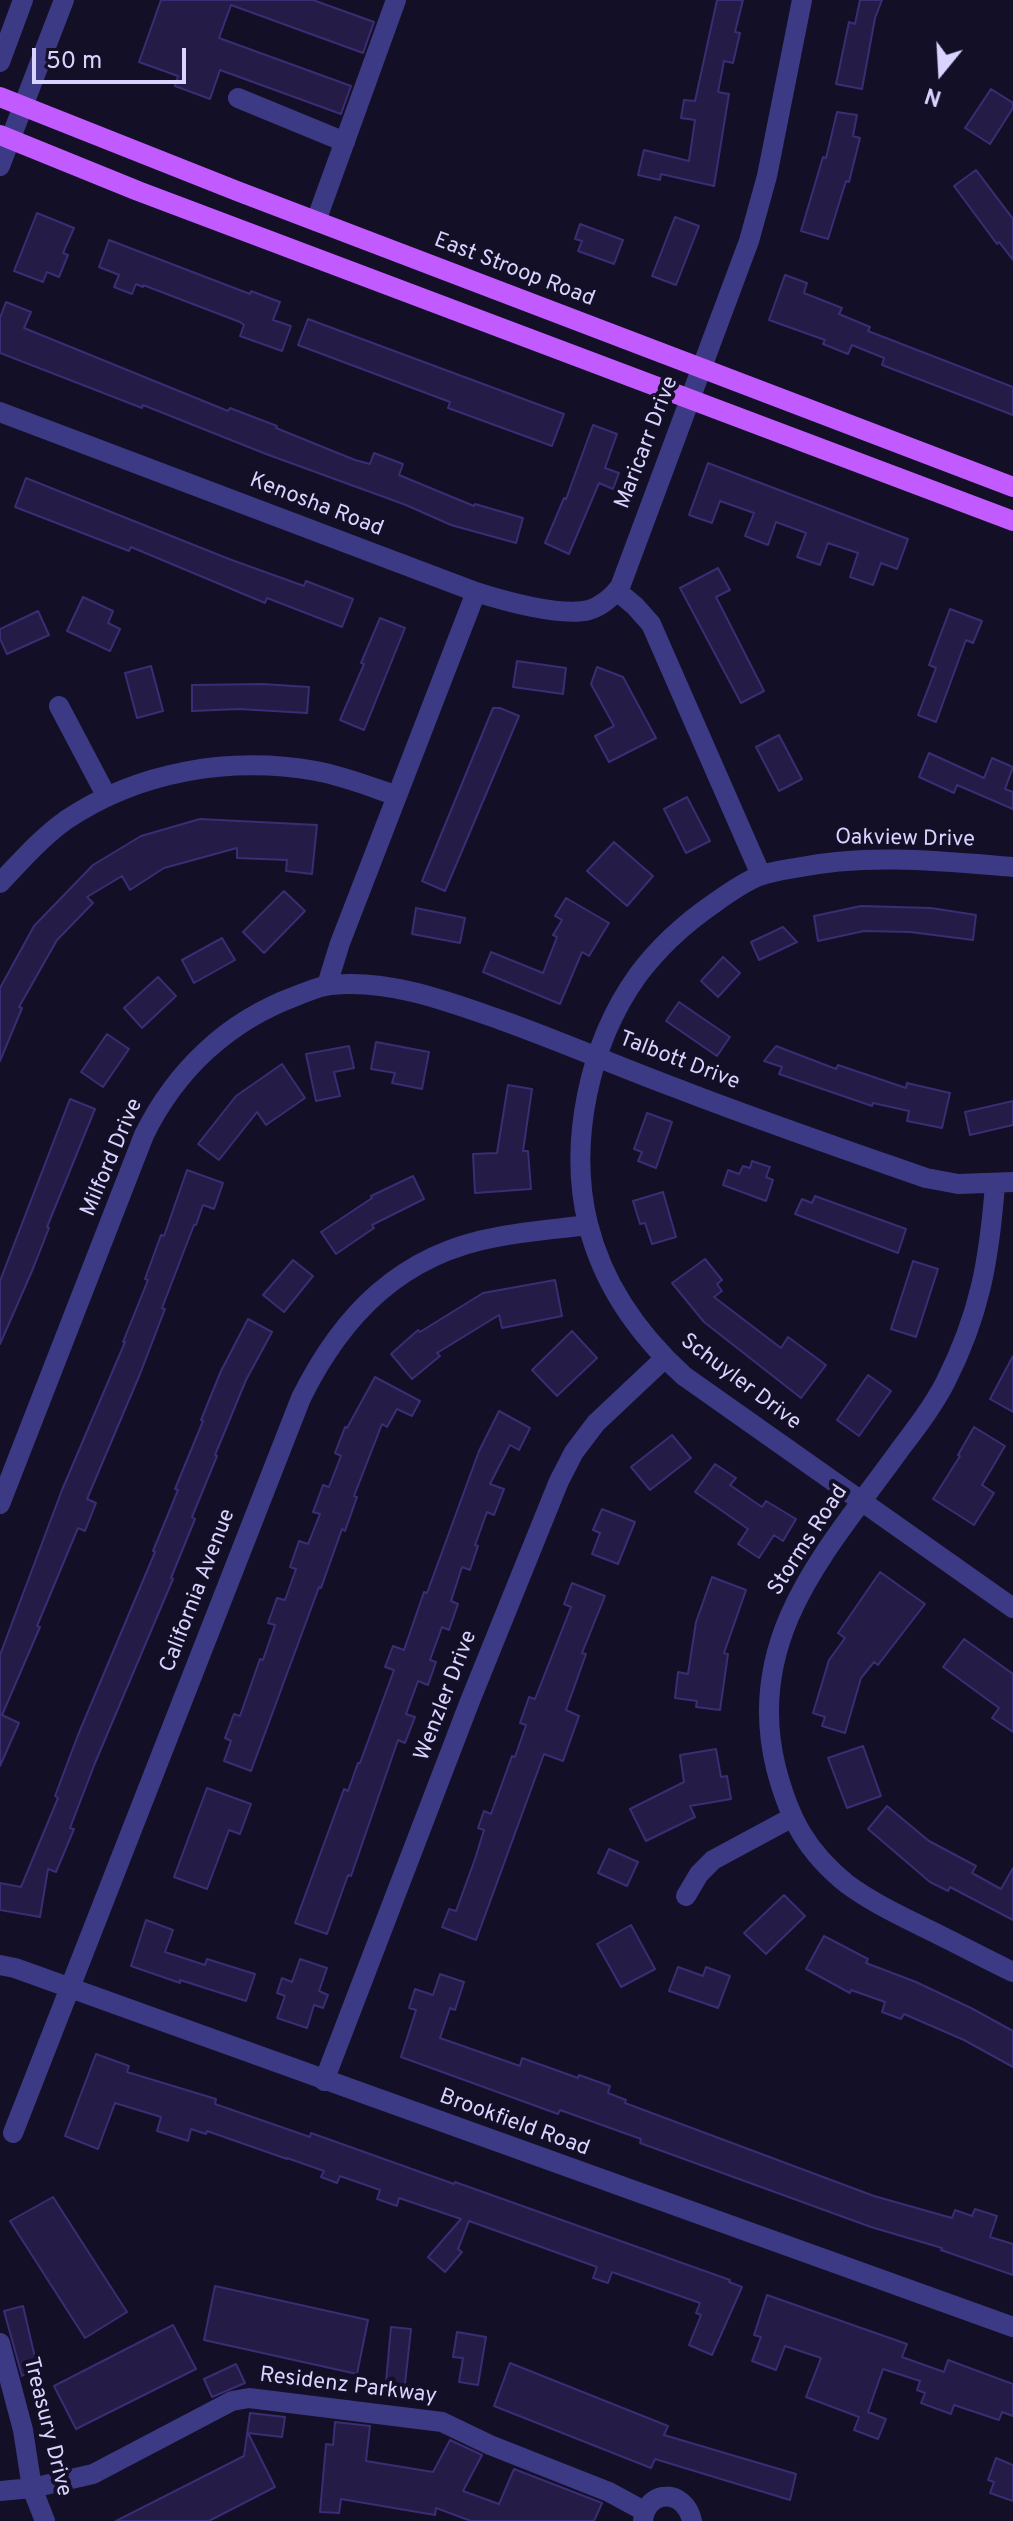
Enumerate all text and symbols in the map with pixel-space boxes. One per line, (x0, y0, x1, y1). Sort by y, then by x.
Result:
scale bar (36, 32, 190, 82)
north arrow (901, 32, 981, 112)
text: 50 m (46, 47, 102, 77)
text: N (922, 80, 945, 111)
street label: East Stroop Road (430, 228, 598, 314)
street label: Maricarr Drive (611, 373, 685, 513)
street label: Kenosha Road (245, 468, 387, 544)
street label: Oakview Drive (835, 826, 975, 854)
street label: Talbott Drive (615, 1027, 743, 1097)
street label: Milford Drive (76, 1095, 150, 1221)
street label: Schuyler Drive (675, 1329, 805, 1437)
street label: Storms Road (763, 1481, 855, 1601)
street label: California Avenue (156, 1506, 242, 1676)
street label: Wenzler Drive (410, 1627, 484, 1765)
street label: Brookfield Road (435, 2085, 593, 2163)
street label: Treasury Drive (16, 2355, 76, 2499)
street label: Residenz Parkway (258, 2363, 438, 2411)

